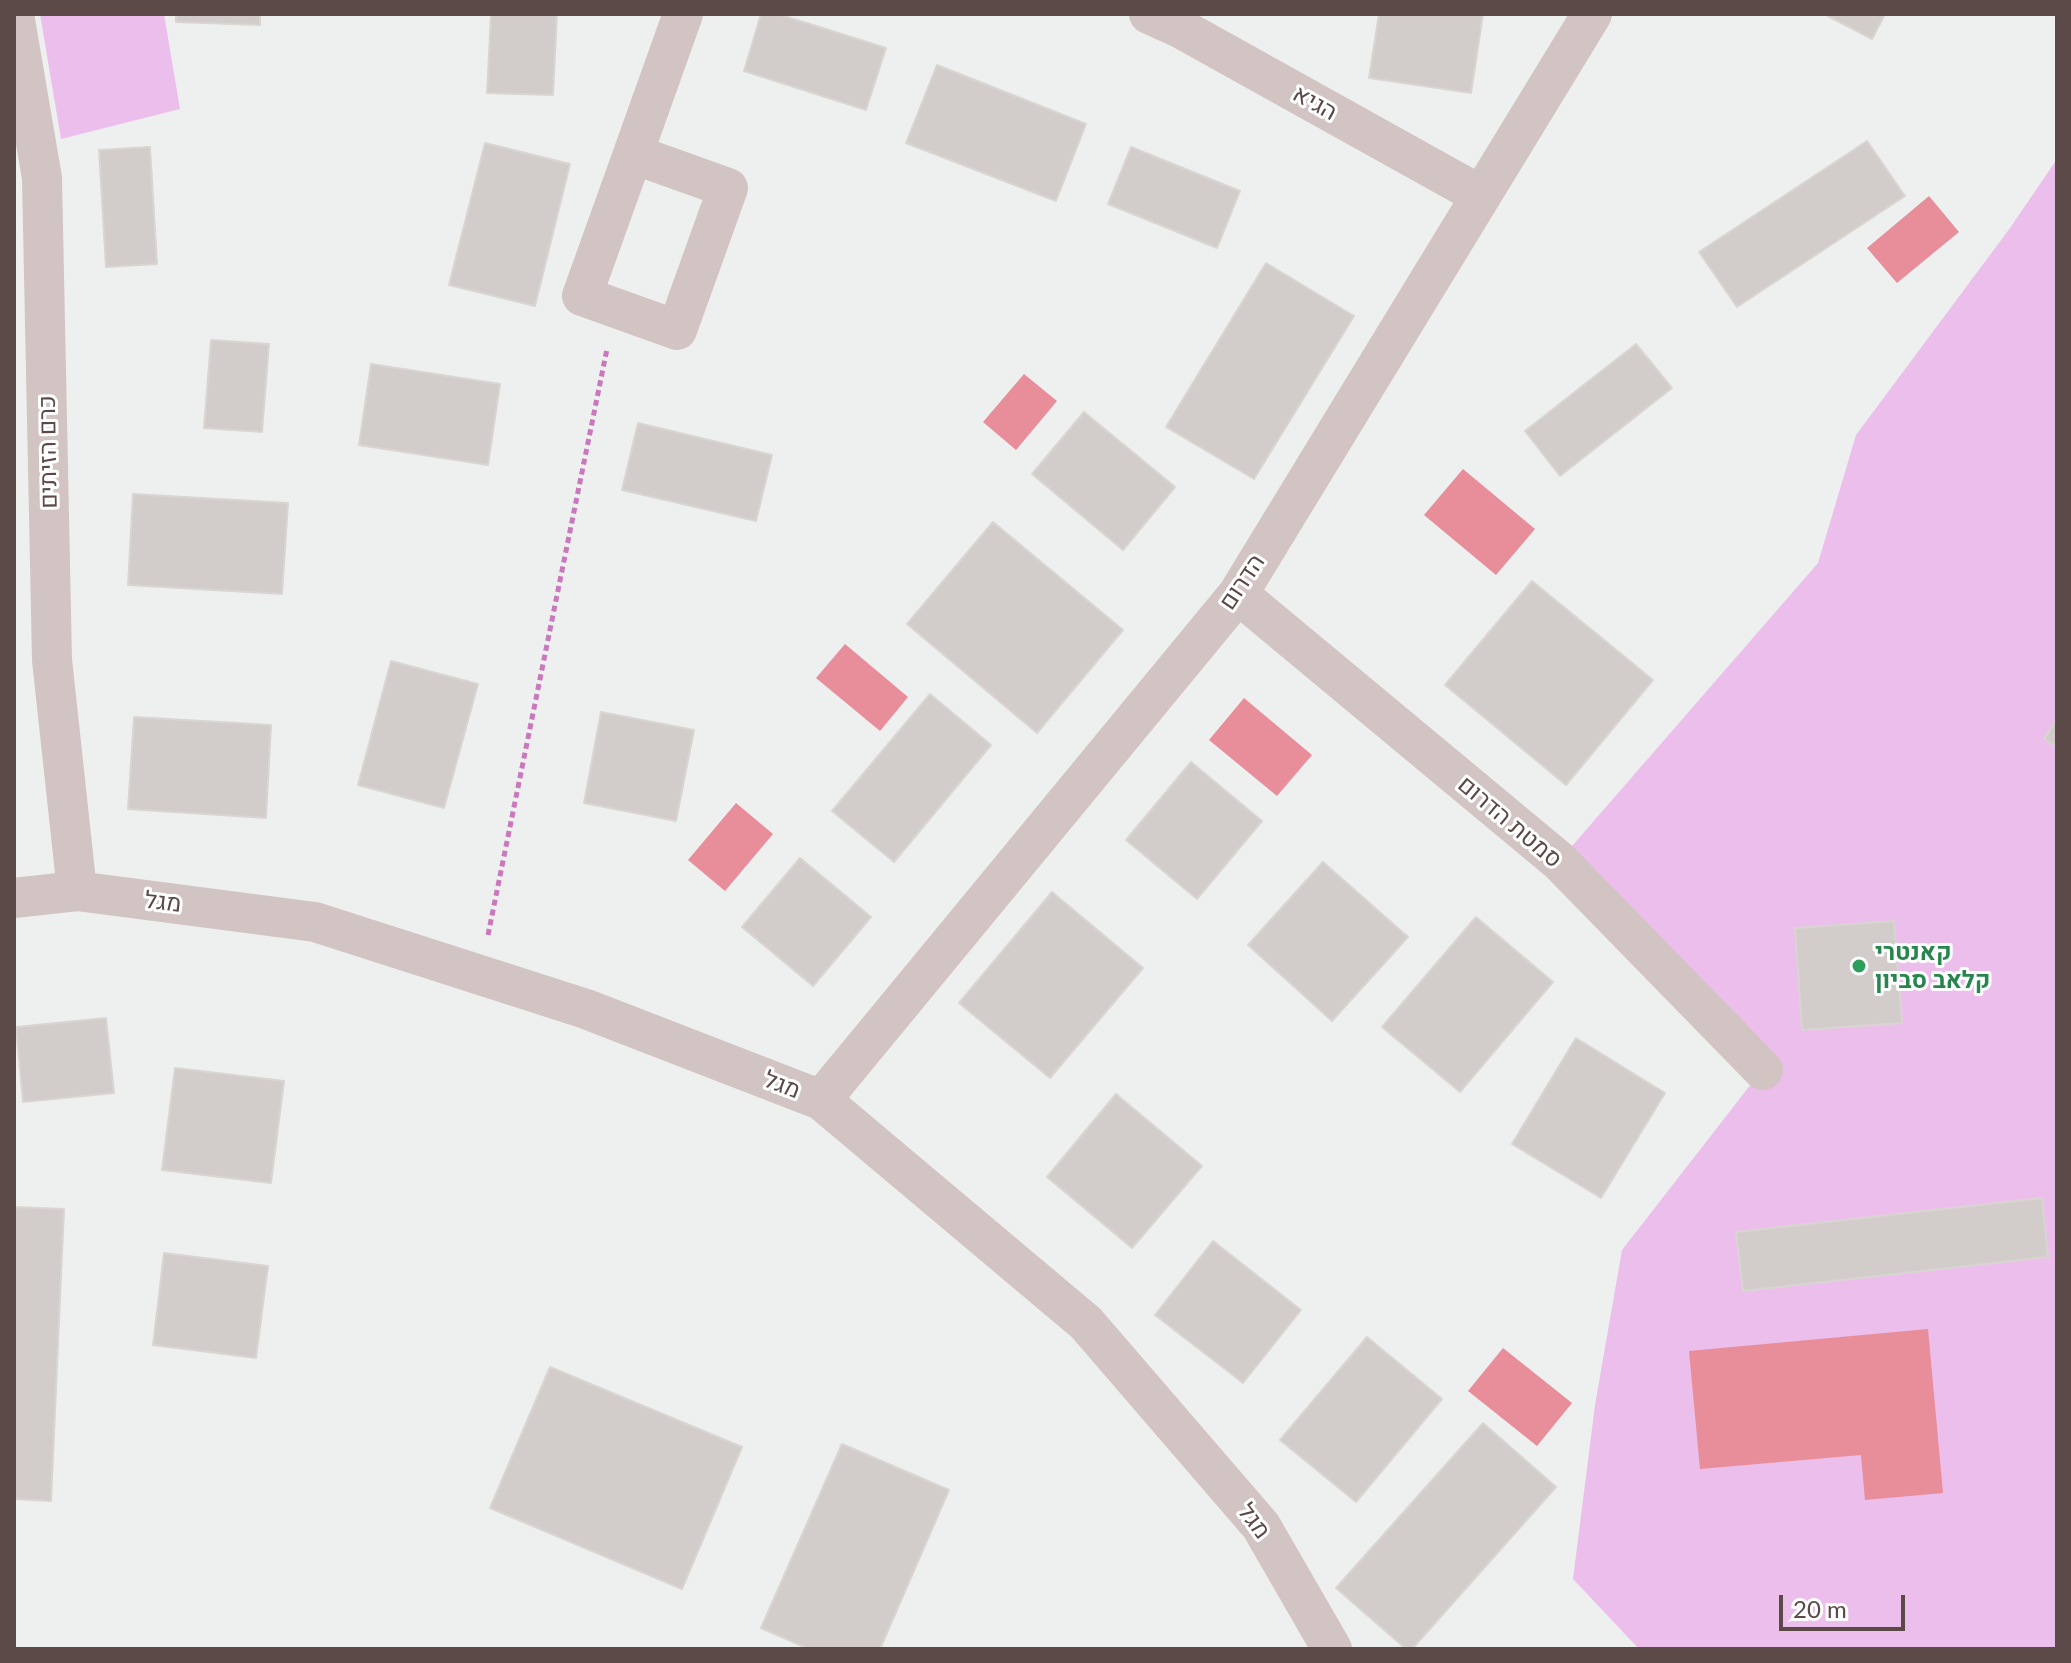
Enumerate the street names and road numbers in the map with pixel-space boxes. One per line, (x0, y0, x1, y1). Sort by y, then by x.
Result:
street label: הגיא (1288, 79, 1342, 127)
street label: כרם הזיתים (33, 395, 63, 509)
street label: הדרום (1213, 549, 1271, 615)
street label: סמטת הדרום (1452, 770, 1568, 874)
street label: מגל (143, 885, 183, 919)
street label: מגל (760, 1065, 804, 1105)
street label: מגל (1231, 1498, 1277, 1544)

